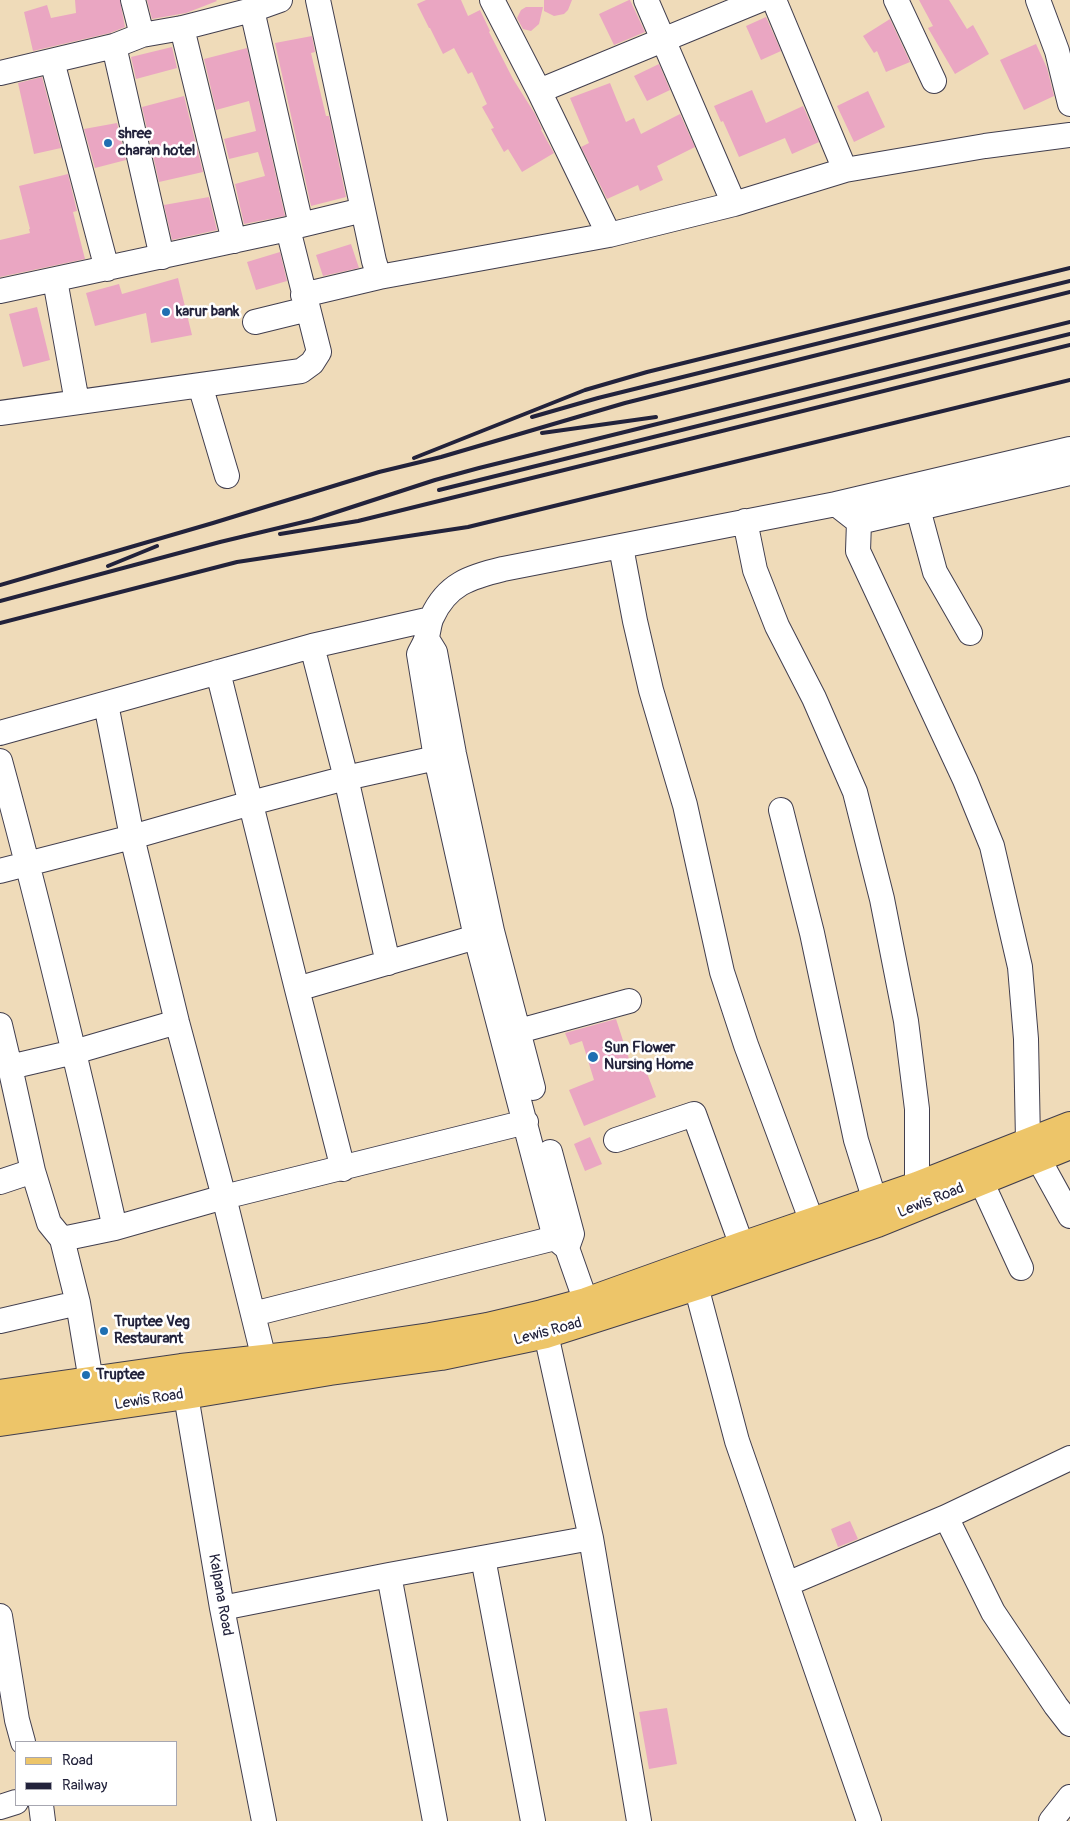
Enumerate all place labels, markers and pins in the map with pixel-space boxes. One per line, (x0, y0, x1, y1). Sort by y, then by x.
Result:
place label: shree charan hotel (118, 125, 195, 160)
marker: shree charan hotel (102, 137, 114, 149)
place label: karur bank (176, 303, 239, 321)
marker: karur bank (160, 306, 172, 318)
place label: Sun Flower Nursing Home (604, 1039, 693, 1074)
marker: Sun Flower Nursing Home (586, 1050, 600, 1064)
place label: Truptee Veg Restaurant (114, 1313, 190, 1348)
marker: Truptee Veg Restaurant (98, 1325, 110, 1337)
place label: Truptee (96, 1366, 145, 1384)
marker: Truptee (80, 1369, 92, 1381)

